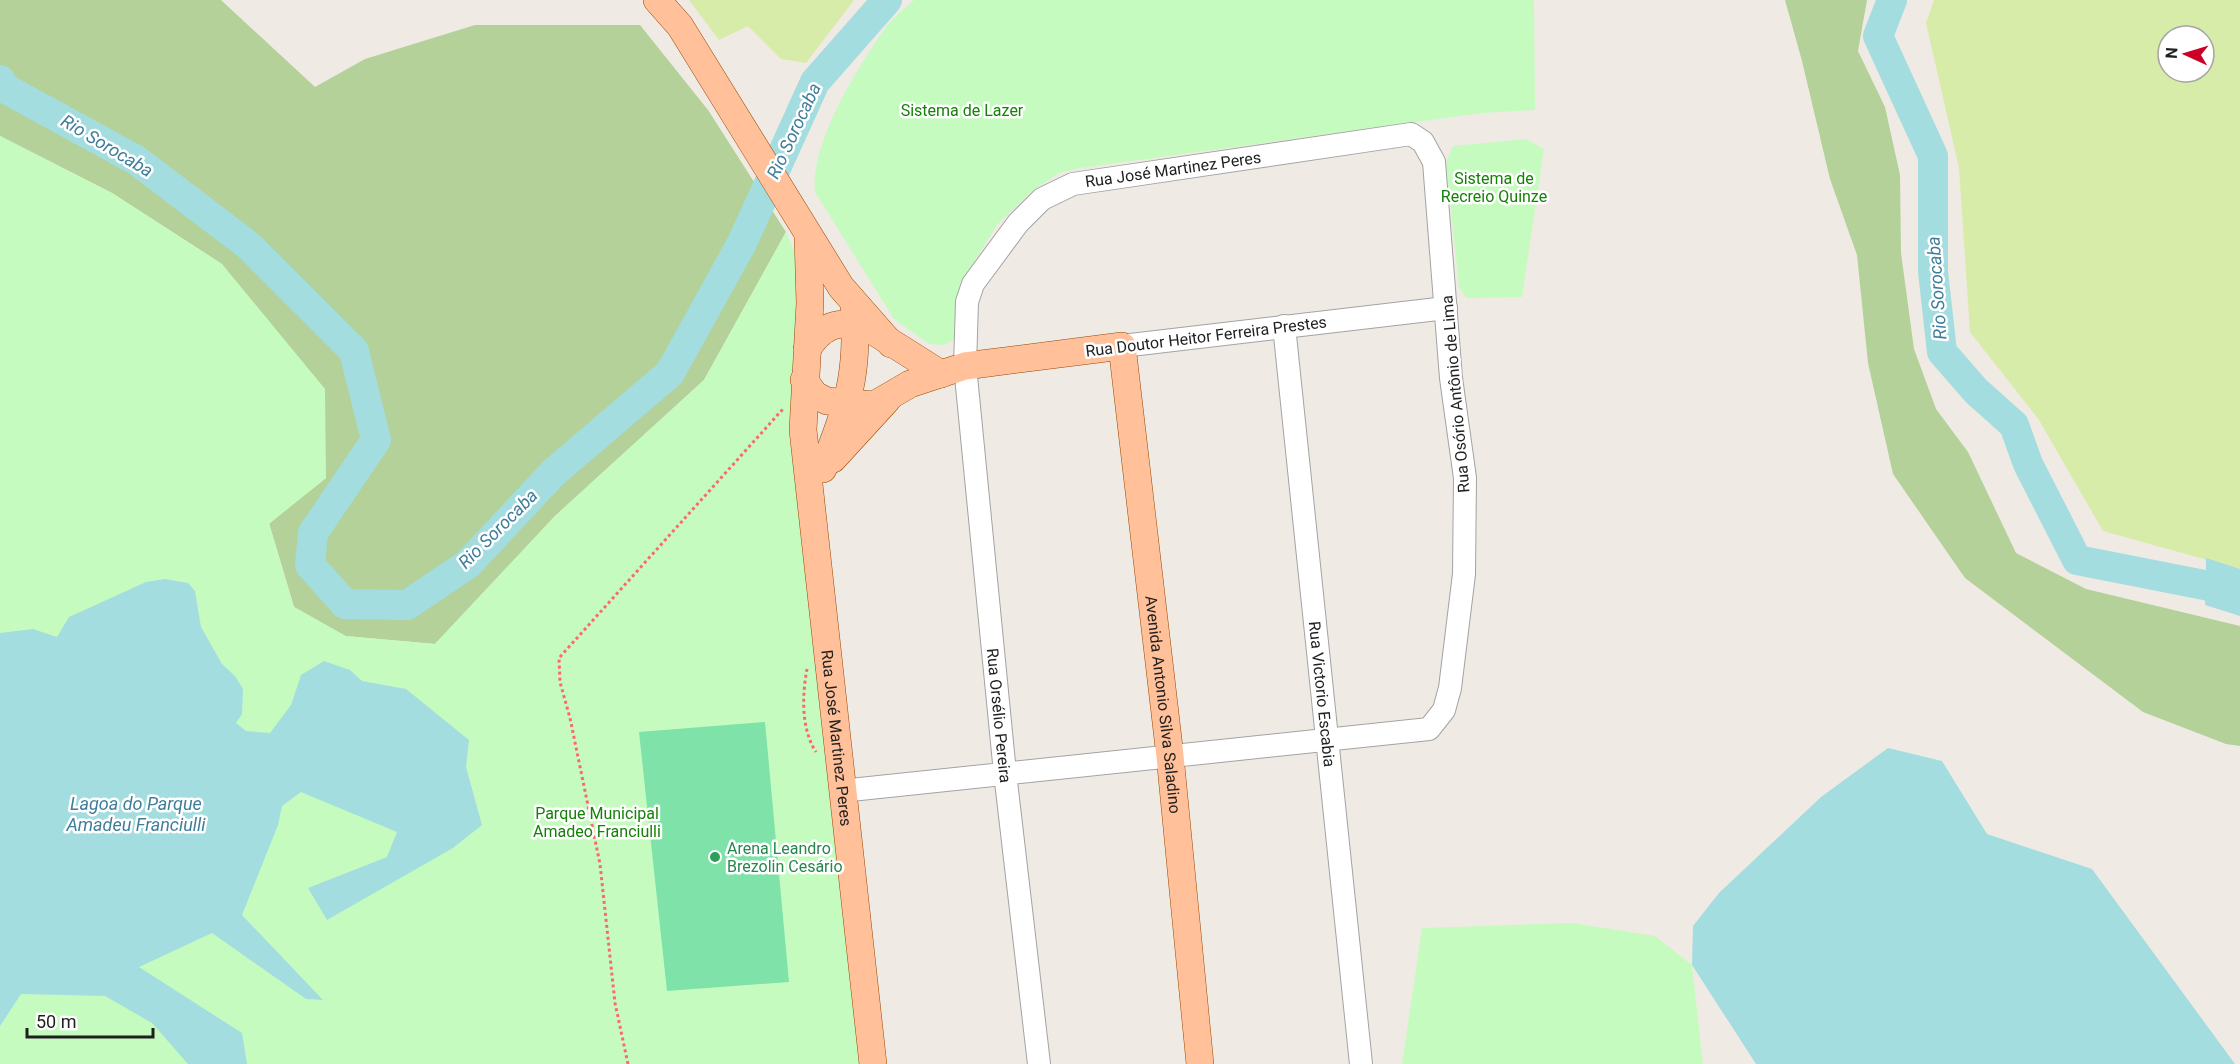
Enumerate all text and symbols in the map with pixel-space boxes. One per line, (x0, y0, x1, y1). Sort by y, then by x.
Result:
north arrow (2156, 24, 2216, 84)
text: N (2162, 47, 2181, 59)
water label: Rio Sorocaba (762, 80, 825, 182)
park label: Sistema de Lazer (901, 101, 1024, 120)
water label: Rio Sorocaba (58, 110, 157, 181)
street label: Rua José Martinez Peres (1084, 148, 1262, 191)
park label: Sistema de Recreio Quinze (1441, 169, 1547, 206)
water label: Rio Sorocaba (1922, 236, 1951, 340)
street label: Rua Osório Antônio de Lima (1437, 294, 1474, 493)
street label: Rua Doutor Heitor Ferreira Prestes (1084, 312, 1328, 361)
water label: Rio Sorocaba (454, 485, 542, 573)
street label: Avenida Antonio Silva Saladino (1141, 595, 1185, 815)
street label: Rua Victorio Escabia (1305, 620, 1339, 768)
street label: Rua Orsélio Pereira (983, 647, 1015, 784)
street label: Rua José Martinez Peres (817, 649, 856, 827)
water label: Lagoa do Parque Amadeu Franciulli (65, 793, 206, 835)
park label: Parque Municipal Amadeo Franciulli (533, 804, 661, 841)
place label: Arena Leandro Brezolin Cesário (727, 839, 843, 876)
marker: Arena Leandro Brezolin Cesário (708, 850, 722, 864)
scale bar (27, 1001, 153, 1039)
text: 50 m (36, 1011, 76, 1032)

